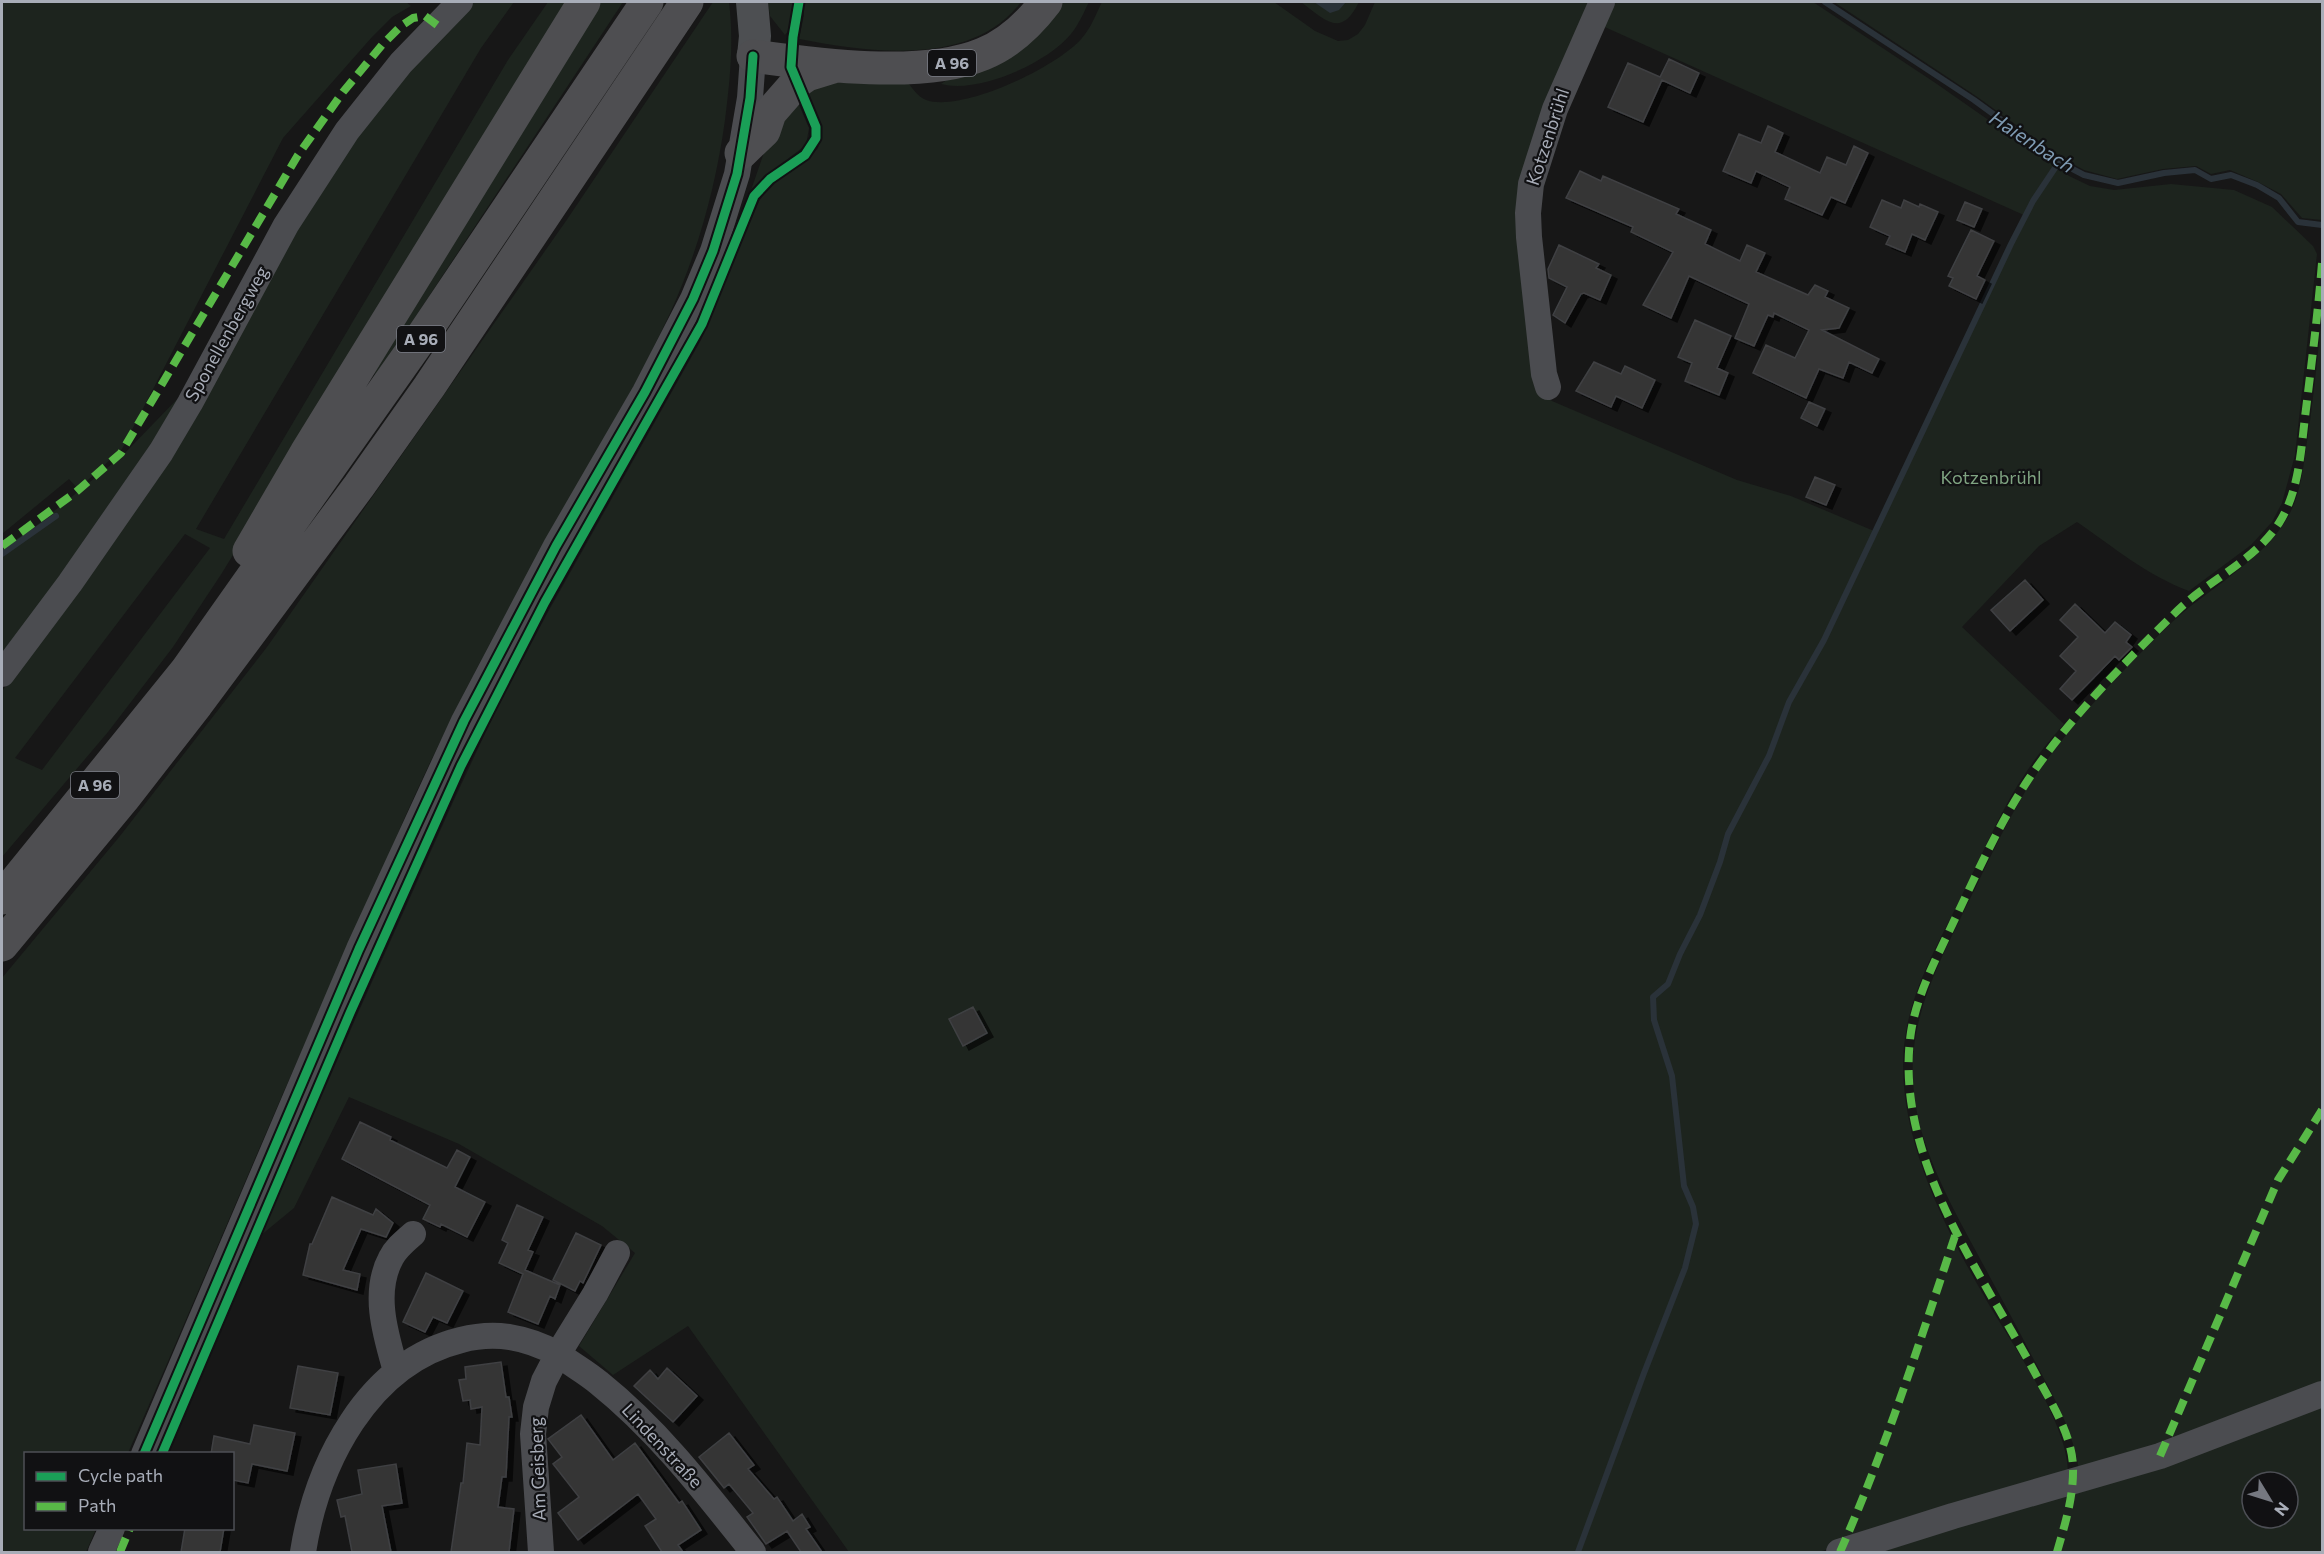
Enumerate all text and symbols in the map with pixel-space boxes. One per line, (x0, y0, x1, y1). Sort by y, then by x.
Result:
road number: A 96 (928, 50, 976, 76)
street label: Kotzenbrühl (1521, 85, 1573, 188)
water label: Haienbach (1986, 105, 2079, 177)
street label: Sponellenbergweg (180, 262, 273, 405)
road number: A 96 (397, 326, 445, 352)
park label: Kotzenbrühl (1941, 466, 2041, 488)
road number: A 96 (71, 772, 119, 798)
street label: Lindenstraße (618, 1398, 708, 1492)
street label: Am Geisberg (524, 1416, 550, 1521)
legend (24, 1452, 234, 1530)
text: Cycle path (78, 1464, 163, 1486)
north arrow (2240, 1470, 2300, 1530)
text: Path (78, 1494, 116, 1516)
text: N (2271, 1499, 2293, 1520)

